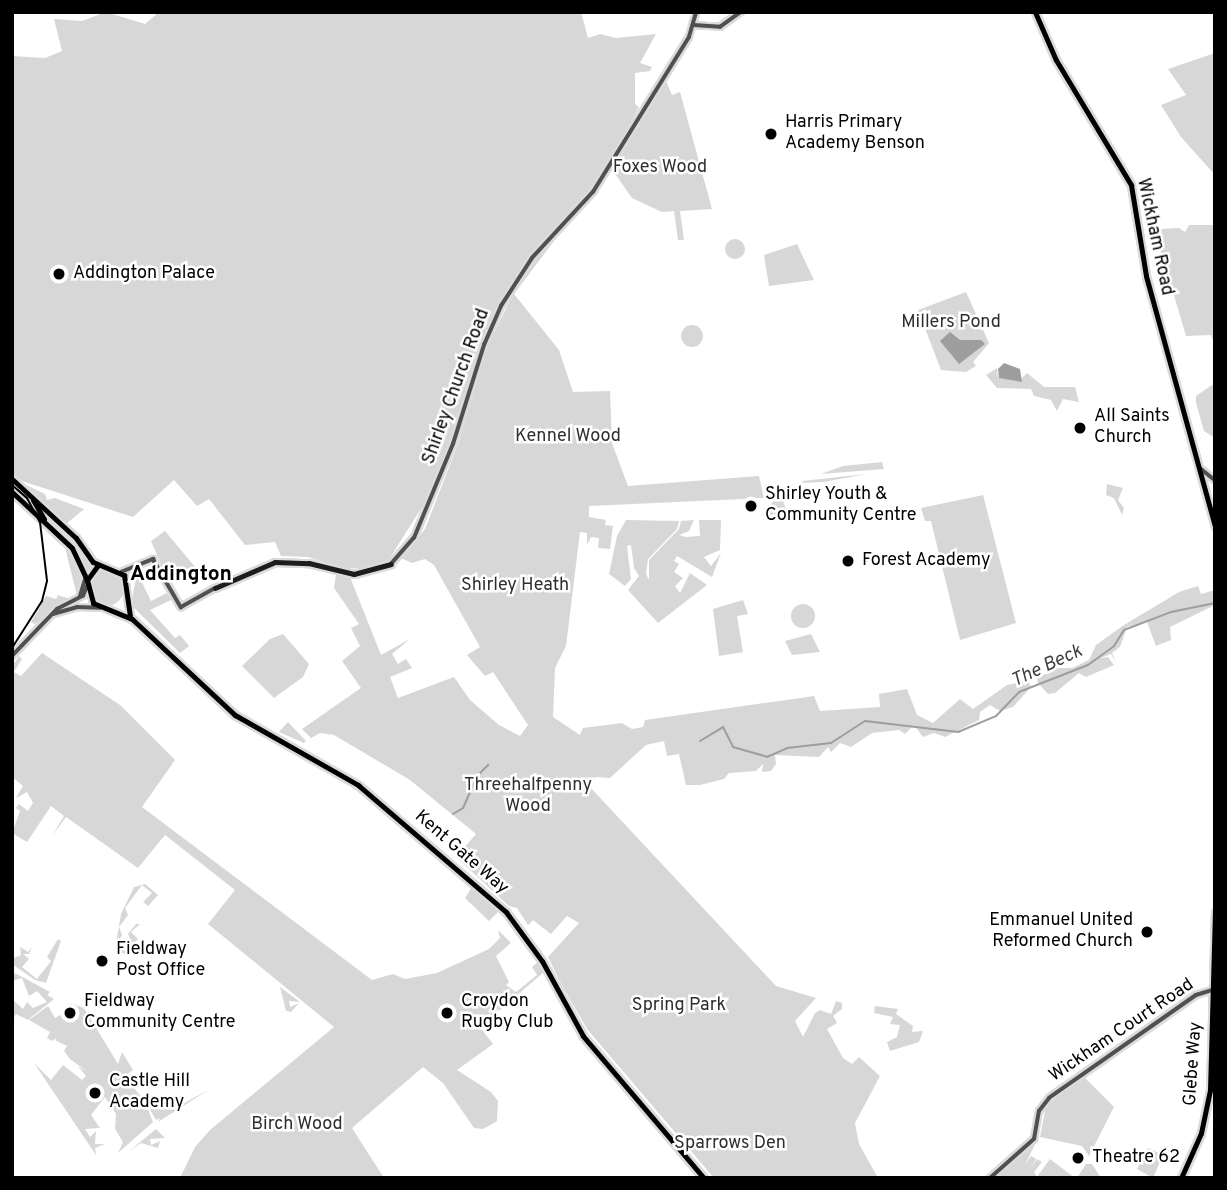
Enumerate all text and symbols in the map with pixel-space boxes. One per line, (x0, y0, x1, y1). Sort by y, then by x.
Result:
place label: Harris Primary Academy Benson (785, 113, 925, 156)
marker: Harris Primary Academy Benson (763, 126, 779, 142)
park label: Foxes Wood (613, 157, 707, 179)
street label: Wickham Road (1131, 176, 1177, 298)
place label: Addington Palace (73, 263, 215, 285)
marker: Addington Palace (51, 266, 67, 282)
street label: Shirley Church Road (419, 306, 495, 468)
park label: Millers Pond (901, 312, 1001, 334)
place label: All Saints Church (1094, 407, 1170, 450)
marker: All Saints Church (1072, 420, 1088, 436)
park label: Kennel Wood (515, 426, 621, 448)
place label: Shirley Youth & Community Centre (765, 485, 916, 528)
marker: Shirley Youth & Community Centre (743, 498, 759, 514)
place label: Forest Academy (862, 550, 991, 572)
marker: Forest Academy (840, 553, 856, 569)
district label: Addington (130, 562, 232, 588)
park label: Shirley Heath (461, 575, 569, 597)
water label: The Beck (1008, 641, 1086, 693)
park label: Threehalfpenny Wood (464, 776, 592, 818)
street label: Kent Gate Way (409, 806, 513, 900)
place label: Emmanuel United Reformed Church (989, 911, 1133, 954)
marker: Emmanuel United Reformed Church (1139, 924, 1155, 940)
place label: Fieldway Post Office (116, 940, 205, 982)
marker: Fieldway Post Office (94, 953, 110, 969)
street label: Wickham Court Road (1046, 975, 1198, 1087)
place label: Fieldway Community Centre (84, 992, 235, 1034)
place label: Croydon Rugby Club (461, 992, 553, 1034)
park label: Spring Park (632, 995, 726, 1017)
marker: Fieldway Community Centre (62, 1005, 78, 1021)
marker: Croydon Rugby Club (439, 1005, 455, 1021)
street label: Glebe Way (1180, 1021, 1208, 1107)
place label: Castle Hill Academy (109, 1072, 190, 1114)
marker: Castle Hill Academy (87, 1085, 103, 1101)
park label: Birch Wood (251, 1114, 343, 1136)
park label: Sparrows Den (674, 1133, 786, 1155)
place label: Theatre 62 (1092, 1147, 1180, 1169)
marker: Theatre 62 (1070, 1150, 1086, 1166)

